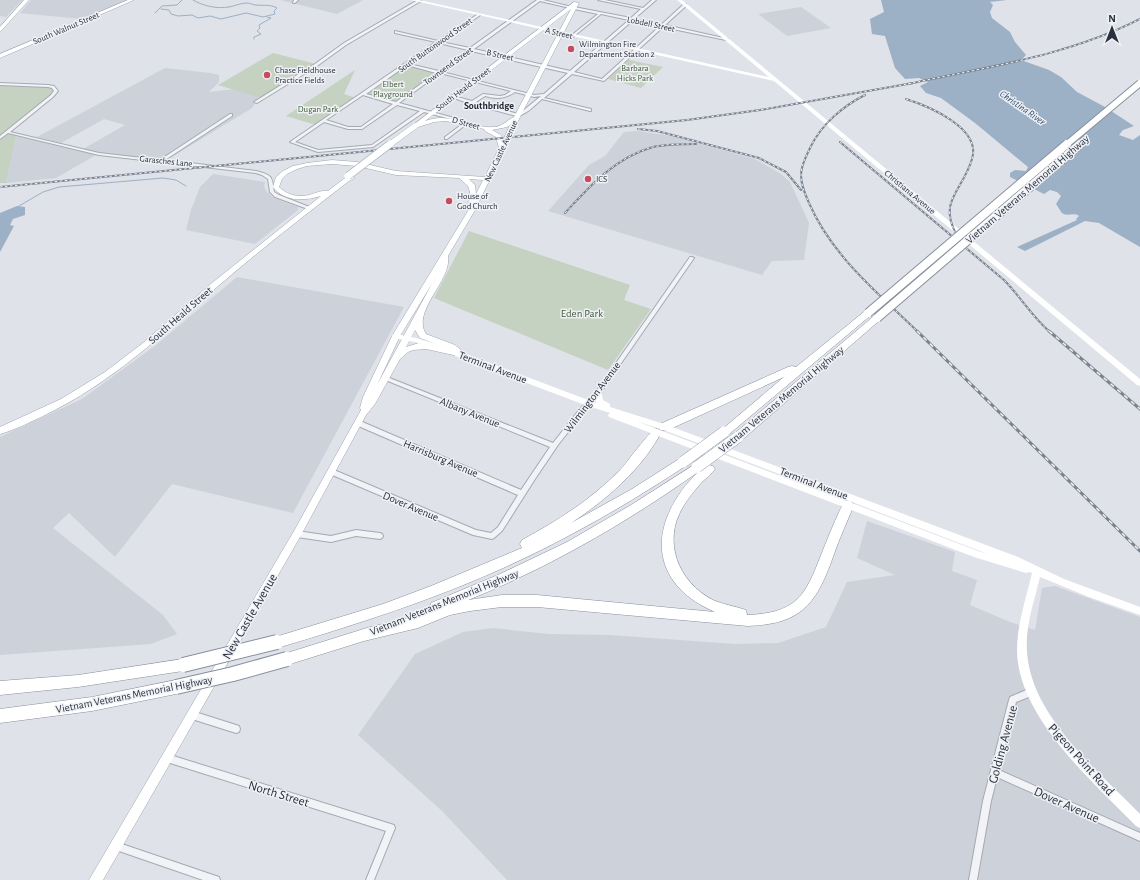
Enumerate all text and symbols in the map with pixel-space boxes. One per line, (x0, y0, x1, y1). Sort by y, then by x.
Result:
north arrow (1092, 8, 1132, 48)
street label: South Walnut Street (32, 10, 101, 46)
text: N (1108, 13, 1116, 24)
street label: Lobdell Street (626, 15, 676, 34)
street label: South Buttonwood Street (397, 16, 474, 74)
street label: A Street (544, 26, 574, 41)
place label: Wilmington Fire Department Station 2 (579, 40, 655, 59)
marker: Wilmington Fire Department Station 2 (566, 44, 576, 54)
street label: Townsend Street (422, 46, 475, 87)
street label: B Street (485, 48, 514, 63)
park label: Barbara Hicks Park (617, 64, 654, 83)
place label: Chase Fieldhouse Practice Fields (275, 66, 336, 85)
street label: South Heald Street (434, 66, 492, 113)
marker: Chase Fieldhouse Practice Fields (262, 70, 272, 80)
park label: Elbert Playground (373, 80, 413, 99)
water label: Christina River (998, 89, 1047, 127)
district label: Southbridge (464, 101, 514, 111)
park label: Dugan Park (298, 105, 339, 114)
street label: D Street (451, 115, 481, 132)
street label: New Castle Avenue (483, 119, 520, 183)
street label: Vietnam Veterans Memorial Highway (964, 133, 1091, 246)
street label: Garasches Lane (139, 154, 193, 169)
street label: Christiana Avenue (883, 169, 937, 216)
marker: ICS (583, 174, 593, 184)
place label: ICS (596, 175, 607, 184)
place label: House of God Church (457, 192, 498, 211)
marker: House of God Church (444, 196, 454, 206)
street label: South Heald Street (146, 284, 215, 346)
park label: Eden Park (561, 308, 603, 319)
street label: Vietnam Veterans Memorial Highway (717, 344, 846, 455)
street label: Terminal Avenue (457, 349, 528, 386)
street label: Wilmington Avenue (562, 360, 623, 435)
street label: Albany Avenue (438, 395, 501, 430)
street label: Harrisburg Avenue (402, 438, 480, 479)
street label: Terminal Avenue (778, 465, 849, 502)
street label: Dover Avenue (381, 490, 440, 523)
street label: Vietnam Veterans Memorial Highway (368, 567, 520, 637)
street label: New Castle Avenue (221, 572, 280, 662)
street label: Vietnam Veterans Memorial Highway (55, 674, 214, 715)
street label: Golding Avenue (987, 704, 1020, 785)
street label: Pigeon Point Road (1045, 721, 1117, 799)
street label: North Street (247, 779, 310, 810)
street label: Dover Avenue (1032, 785, 1101, 826)

